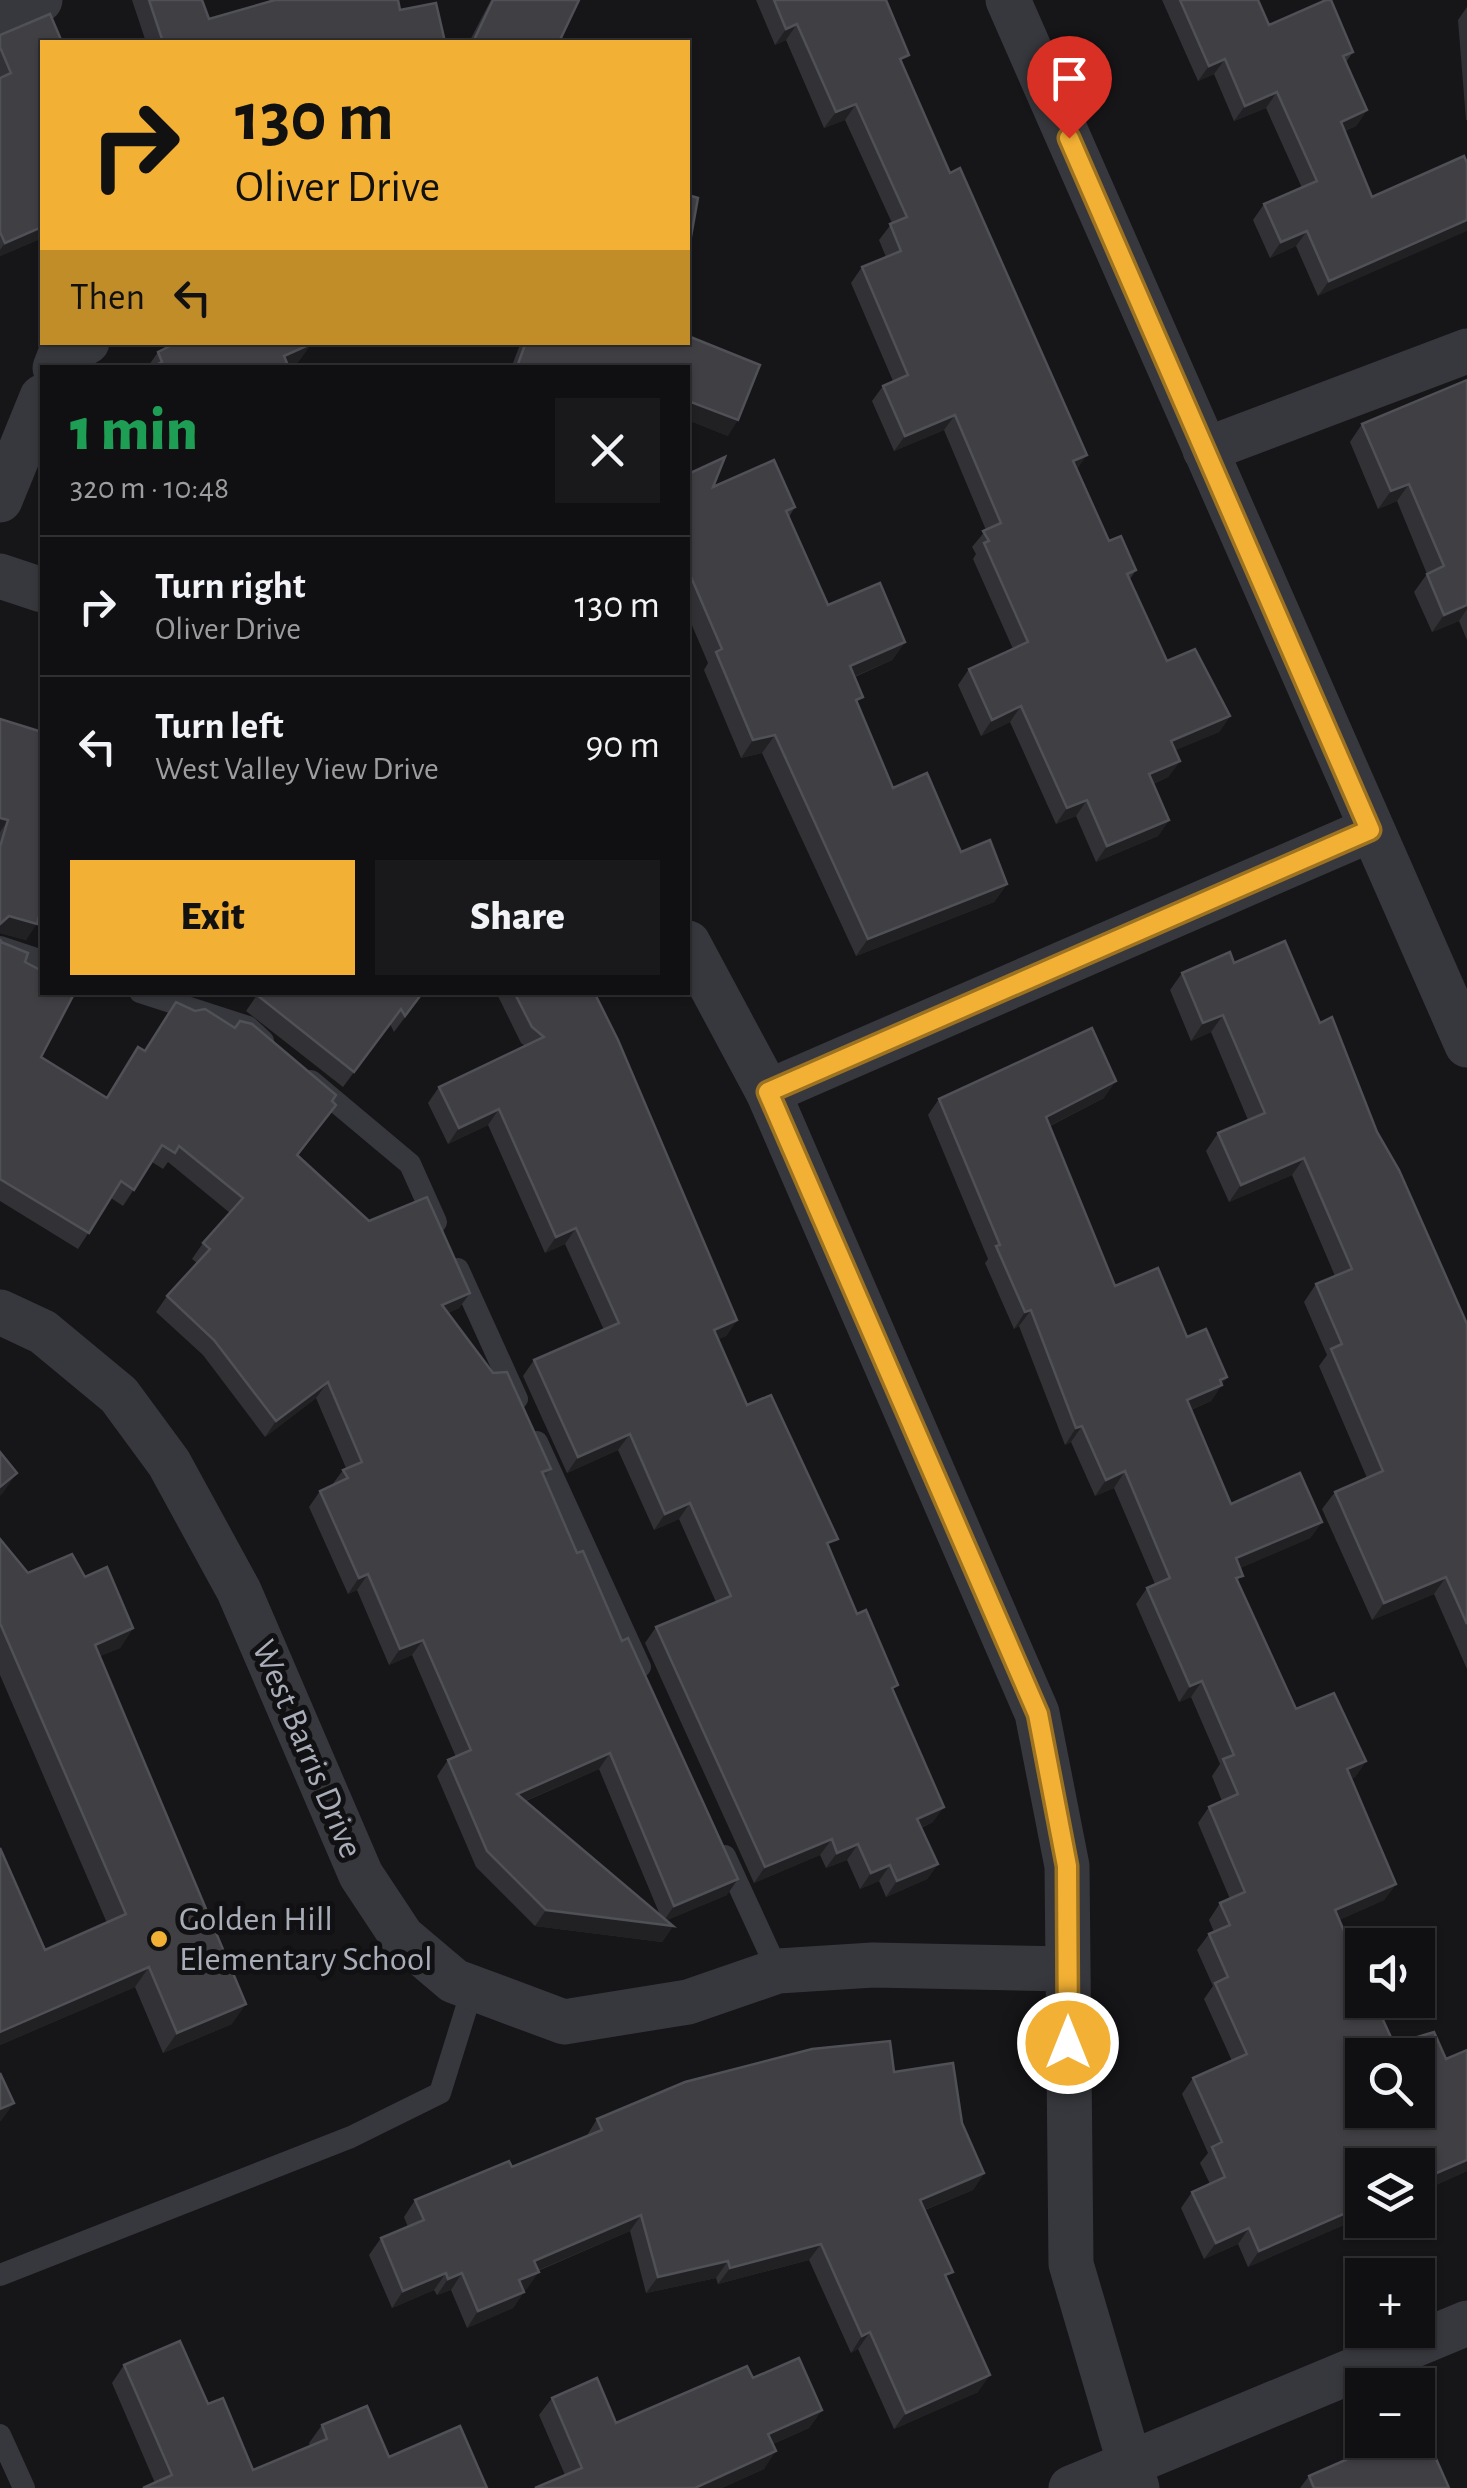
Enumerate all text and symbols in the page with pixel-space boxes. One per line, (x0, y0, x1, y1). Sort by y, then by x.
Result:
pin (1027, 36, 1112, 139)
icon: arrive (1042, 51, 1097, 106)
icon: right (70, 80, 200, 210)
text: 130 m (235, 83, 394, 153)
text: Oliver Drive (235, 165, 440, 210)
icon: left (165, 270, 220, 325)
text: Then (70, 279, 145, 317)
button: close (555, 398, 660, 503)
text: 1 min (70, 401, 198, 461)
text: 320 m · 10:48 (70, 472, 229, 504)
text: Turn right (155, 568, 305, 606)
icon: right (70, 579, 125, 634)
text: 130 m (575, 587, 660, 625)
text: Oliver Drive (155, 613, 301, 645)
text: Turn left (155, 708, 283, 746)
icon: left (70, 719, 125, 774)
text: 90 m (585, 727, 660, 765)
text: West Valley View Drive (155, 753, 439, 785)
button: Exit (70, 860, 355, 975)
button: Share (375, 860, 660, 975)
street label: West Barris Drive (245, 1635, 369, 1863)
place label: Golden Hill Elementary School (179, 1902, 433, 1977)
marker: Golden Hill Elementary School (148, 1928, 170, 1950)
map controls (1345, 1928, 1435, 2458)
button: sound (1345, 1928, 1435, 2018)
position arrow (1016, 1991, 1120, 2095)
button: search (1345, 2038, 1435, 2128)
button: layers (1345, 2148, 1435, 2238)
button: + (1345, 2258, 1435, 2348)
button: − (1345, 2368, 1435, 2458)

